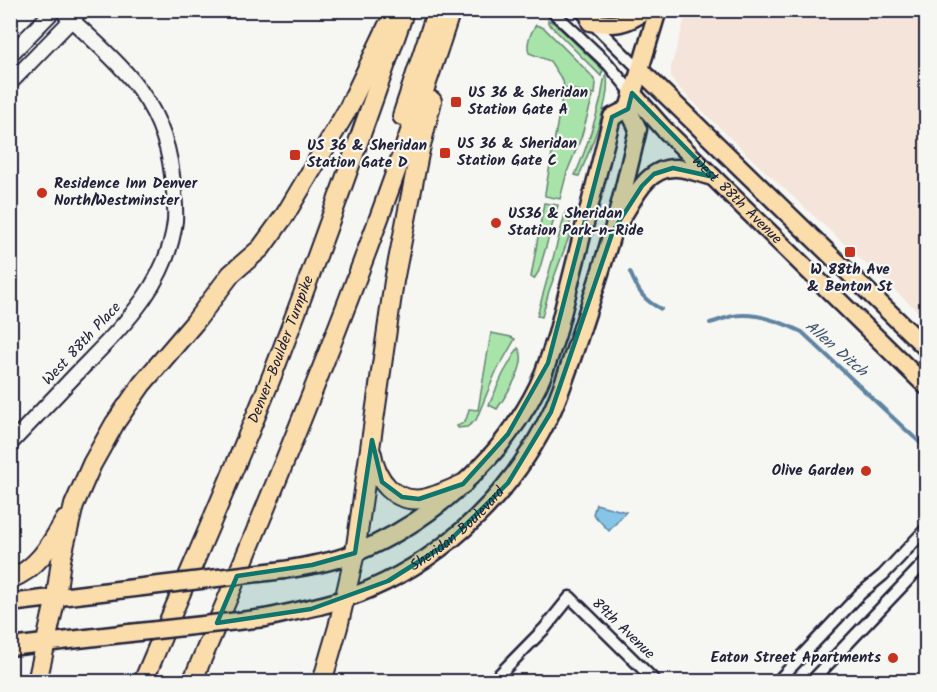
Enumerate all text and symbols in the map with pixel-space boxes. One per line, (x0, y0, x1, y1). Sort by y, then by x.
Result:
place label: US 36 & Sheridan Station Gate A (468, 81, 588, 122)
marker: US 36 & Sheridan Station Gate A (449, 95, 463, 109)
place label: US 36 & Sheridan Station Gate C (457, 132, 577, 173)
place label: US 36 & Sheridan Station Gate D (307, 134, 427, 175)
marker: US 36 & Sheridan Station Gate C (438, 146, 452, 160)
marker: US 36 & Sheridan Station Gate D (288, 148, 302, 162)
street label: West 88th Avenue (686, 150, 788, 251)
place label: Residence Inn Denver North/Westminster (54, 172, 198, 213)
marker: Residence Inn Denver North/Westminster (35, 186, 49, 200)
place label: US36 & Sheridan Station Park-n-Ride (508, 202, 644, 243)
marker: US36 & Sheridan Station Park-n-Ride (489, 216, 503, 230)
marker: W 88th Ave & Benton St (843, 245, 857, 259)
place label: W 88th Ave & Benton St (807, 258, 893, 299)
street label: Denver–Boulder Turnpike (242, 272, 321, 427)
street label: West 88th Place (37, 297, 127, 391)
water label: Allen Ditch (799, 315, 874, 384)
place label: Olive Garden (772, 459, 854, 483)
marker: Olive Garden (859, 464, 873, 478)
street label: Sheridan Boulevard (405, 481, 511, 578)
street label: 89th Avenue (586, 592, 660, 666)
place label: Eaton Street Apartments (711, 646, 881, 670)
marker: Eaton Street Apartments (886, 651, 900, 665)

